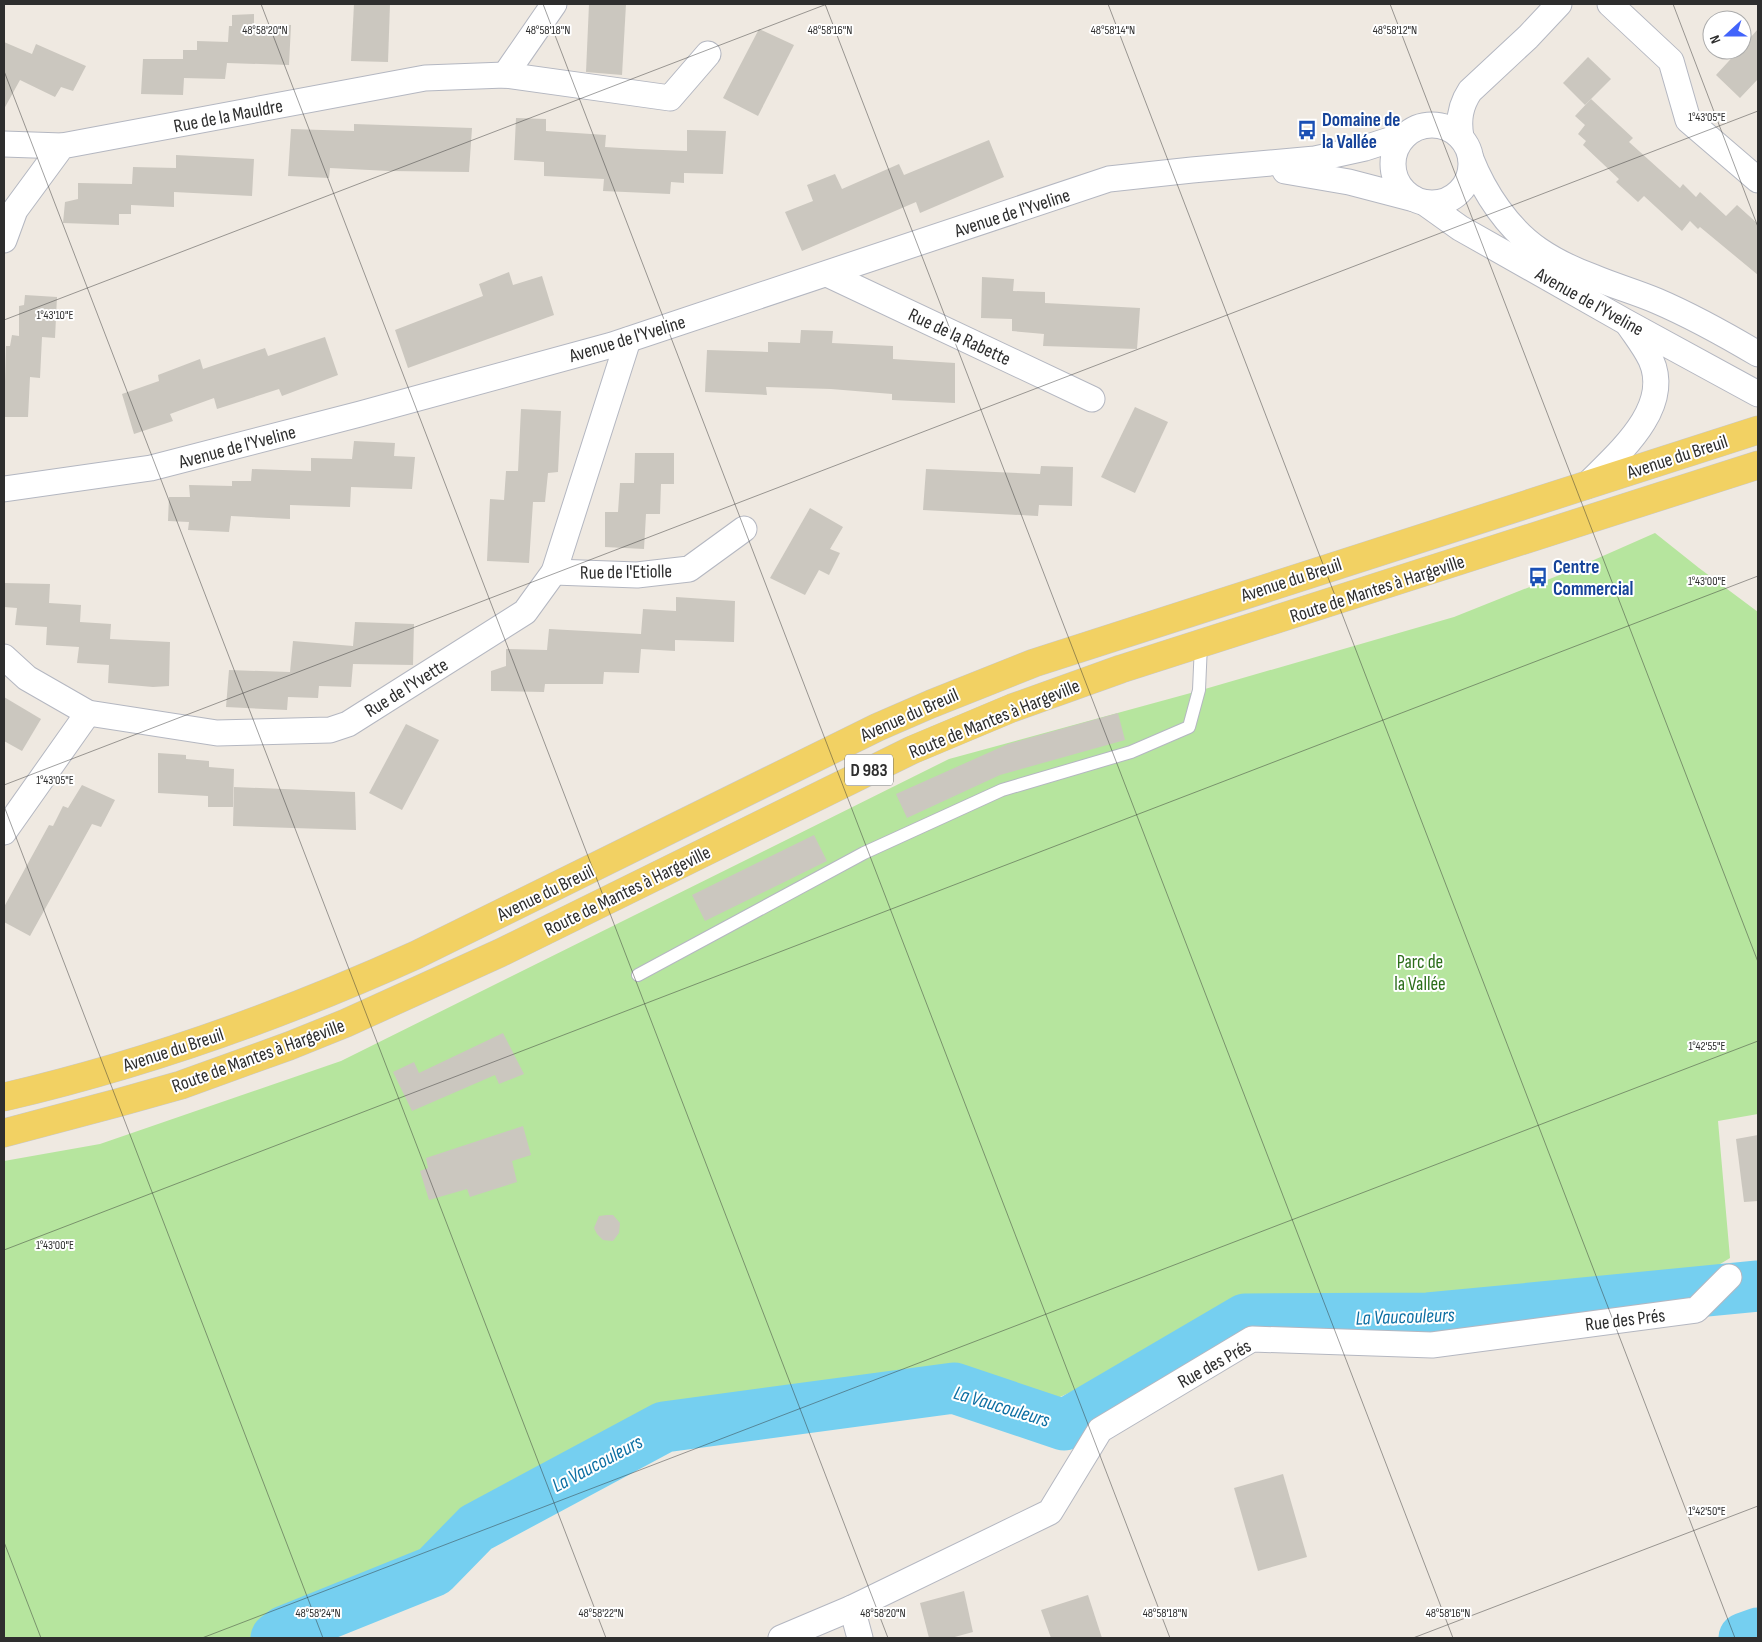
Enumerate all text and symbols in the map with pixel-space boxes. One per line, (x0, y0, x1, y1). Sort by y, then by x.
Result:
north arrow (1702, 10, 1752, 60)
text: 48°58'20"N (242, 23, 288, 38)
text: 48°58'18"N (526, 23, 570, 38)
text: 48°58'16"N (808, 23, 852, 38)
text: 48°58'14"N (1091, 23, 1135, 38)
text: 48°58'12"N (1373, 23, 1417, 38)
text: N (1706, 33, 1725, 46)
street label: Rue de la Mauldre (172, 95, 285, 138)
place label: Domaine de la Vallée (1322, 109, 1400, 154)
text: 1°43'05"E (1688, 110, 1726, 125)
bus stop icon: Domaine de la Vallée (1296, 119, 1318, 141)
street label: Avenue de l'Yveline (951, 184, 1073, 243)
street label: Avenue de l'Yveline (1530, 263, 1647, 342)
street label: Rue de la Rabette (905, 304, 1014, 371)
text: 1°43'10"E (37, 308, 73, 323)
street label: Avenue de l'Yveline (566, 311, 688, 368)
street label: Avenue de l'Yveline (175, 421, 298, 474)
street label: Avenue du Breuil (1623, 430, 1731, 485)
street label: Route de Mantes à Hargeville (1287, 550, 1468, 629)
street label: Avenue du Breuil (1237, 553, 1345, 608)
place label: Centre Commercial (1553, 556, 1633, 601)
street label: Rue de l'Etiolle (580, 560, 672, 585)
bus stop icon: Centre Commercial (1527, 566, 1549, 588)
text: 1°43'00"E (1688, 574, 1726, 589)
street label: Rue de l'Yvette (361, 654, 453, 723)
street label: Route de Mantes à Hargeville (906, 675, 1083, 764)
street label: Avenue du Breuil (856, 684, 962, 748)
road number: D 983 (845, 754, 893, 786)
text: 1°43'05"E (36, 773, 74, 788)
street label: Route de Mantes à Hargeville (541, 841, 715, 942)
street label: Avenue du Breuil (493, 860, 598, 927)
park label: Parc de la Vallée (1394, 951, 1446, 996)
street label: Route de Mantes à Hargeville (169, 1014, 348, 1098)
street label: Avenue du Breuil (119, 1023, 227, 1078)
text: 1°42'55"E (1689, 1039, 1726, 1054)
text: 1°43'00"E (36, 1238, 74, 1253)
water label: La Vaucouleurs (1355, 1303, 1455, 1331)
street label: Rue des Prés (1584, 1304, 1667, 1337)
street label: Rue des Prés (1174, 1335, 1256, 1394)
water label: La Vaucouleurs (951, 1381, 1053, 1433)
water label: La Vaucouleurs (548, 1430, 647, 1498)
text: 1°42'50"E (1688, 1504, 1726, 1519)
text: 48°58'24"N (295, 1606, 341, 1621)
text: 48°58'22"N (578, 1606, 624, 1621)
text: 48°58'20"N (860, 1606, 906, 1621)
text: 48°58'18"N (1143, 1606, 1187, 1621)
text: 48°58'16"N (1426, 1606, 1470, 1621)

